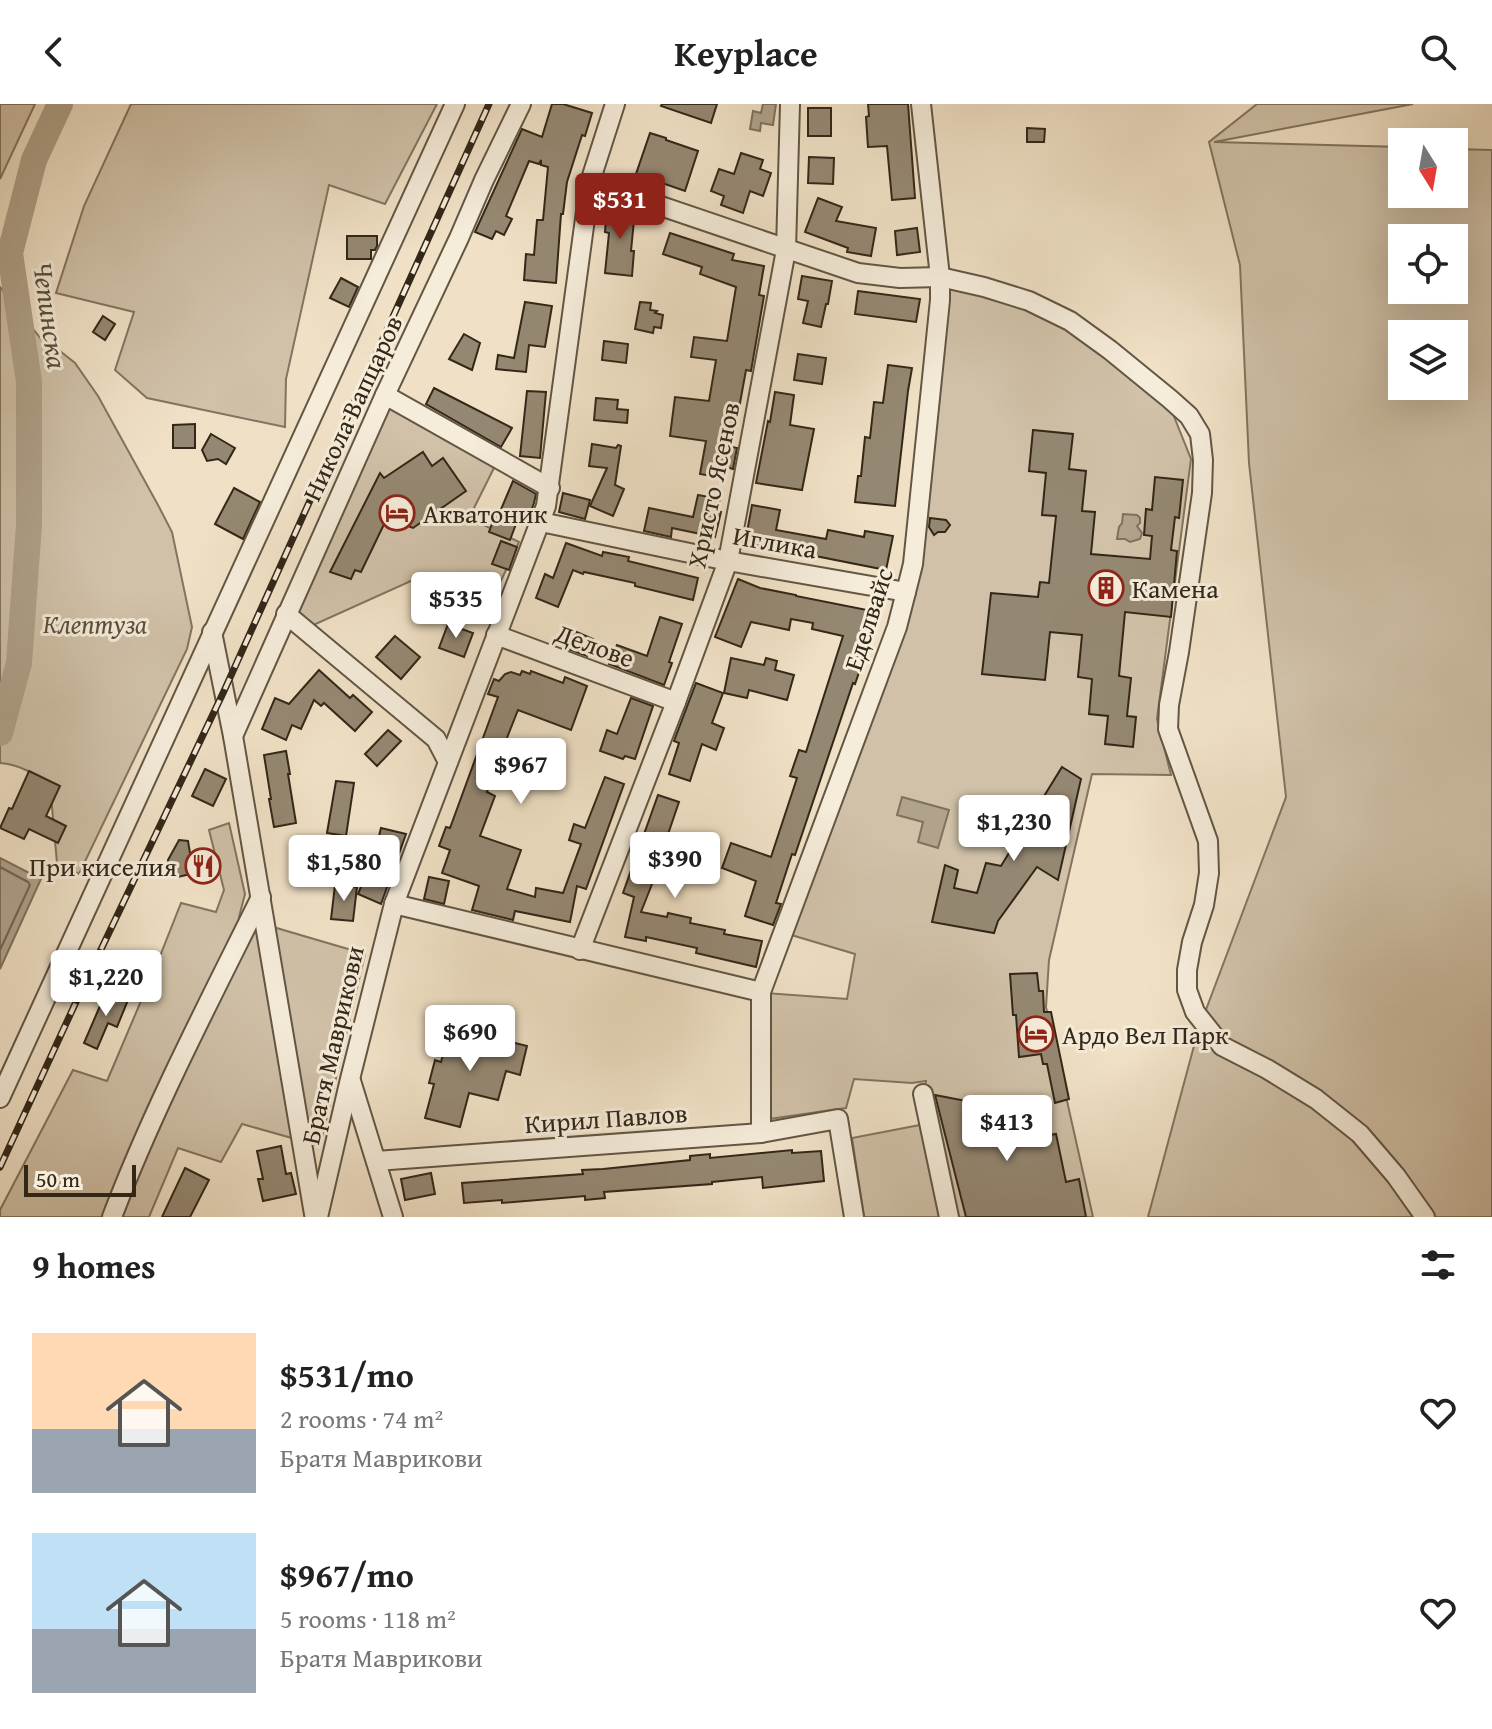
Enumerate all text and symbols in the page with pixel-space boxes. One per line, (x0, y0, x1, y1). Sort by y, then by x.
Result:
text: Keyplace (674, 26, 818, 79)
icon: back (32, 30, 76, 74)
icon: search (1416, 30, 1460, 74)
north arrow (1388, 128, 1468, 208)
map controls (1388, 128, 1468, 400)
pin: $531 (573, 173, 667, 241)
text: $531 (593, 179, 647, 218)
button: locate (1388, 224, 1468, 304)
water label: Чепинска (23, 259, 79, 371)
street label: Никола Вапцаров (292, 309, 412, 507)
button: layers (1388, 320, 1468, 400)
street label: Христо Ясенов (676, 398, 750, 572)
hotel icon: Акватоник (378, 494, 416, 532)
place label: Акватоник (423, 494, 548, 533)
street label: Иглика (730, 515, 820, 569)
street label: Еделвайс (833, 563, 903, 675)
building icon: Камена (1087, 569, 1125, 607)
place label: Камена (1132, 569, 1219, 608)
pin: $535 (409, 572, 503, 640)
text: $535 (429, 578, 483, 617)
park label: Клептуза (43, 604, 147, 643)
street label: Делове (549, 612, 640, 677)
pin: $967 (474, 738, 568, 806)
text: $967 (494, 744, 548, 783)
pin: $1,230 (949, 795, 1079, 863)
text: $1,230 (977, 801, 1051, 840)
pin: $390 (628, 832, 722, 900)
pin: $1,580 (279, 835, 409, 903)
text: $390 (648, 838, 702, 877)
text: $1,580 (307, 841, 381, 880)
place label: При киселия (29, 847, 177, 886)
restaurant icon: При киселия (184, 847, 222, 885)
street label: Братя Маврикови (290, 942, 374, 1148)
pin: $1,220 (41, 950, 171, 1018)
text: $1,220 (69, 956, 143, 995)
pin: $690 (423, 1005, 517, 1073)
text: $690 (443, 1011, 497, 1050)
hotel icon: Ардо Вел Парк (1017, 1015, 1055, 1053)
place label: Ардо Вел Парк (1062, 1015, 1229, 1054)
street label: Кирил Павлов (523, 1093, 689, 1143)
pin: $413 (960, 1095, 1054, 1163)
text: $413 (980, 1101, 1034, 1140)
scale bar (24, 1161, 136, 1197)
text: 50 m (36, 1163, 80, 1195)
text: 9 homes (32, 1241, 156, 1290)
icon: filters (1416, 1243, 1460, 1287)
text: $531/mo (280, 1350, 414, 1399)
icon: home (96, 1365, 192, 1461)
icon: heart (1416, 1391, 1460, 1435)
text: 2 rooms · 74 m² (280, 1399, 443, 1438)
text: Братя Маврикови (280, 1438, 483, 1477)
text: $967/mo (280, 1550, 414, 1599)
icon: home (96, 1565, 192, 1661)
icon: heart (1416, 1591, 1460, 1635)
text: 5 rooms · 118 m² (280, 1599, 456, 1638)
text: Братя Маврикови (280, 1638, 483, 1677)

